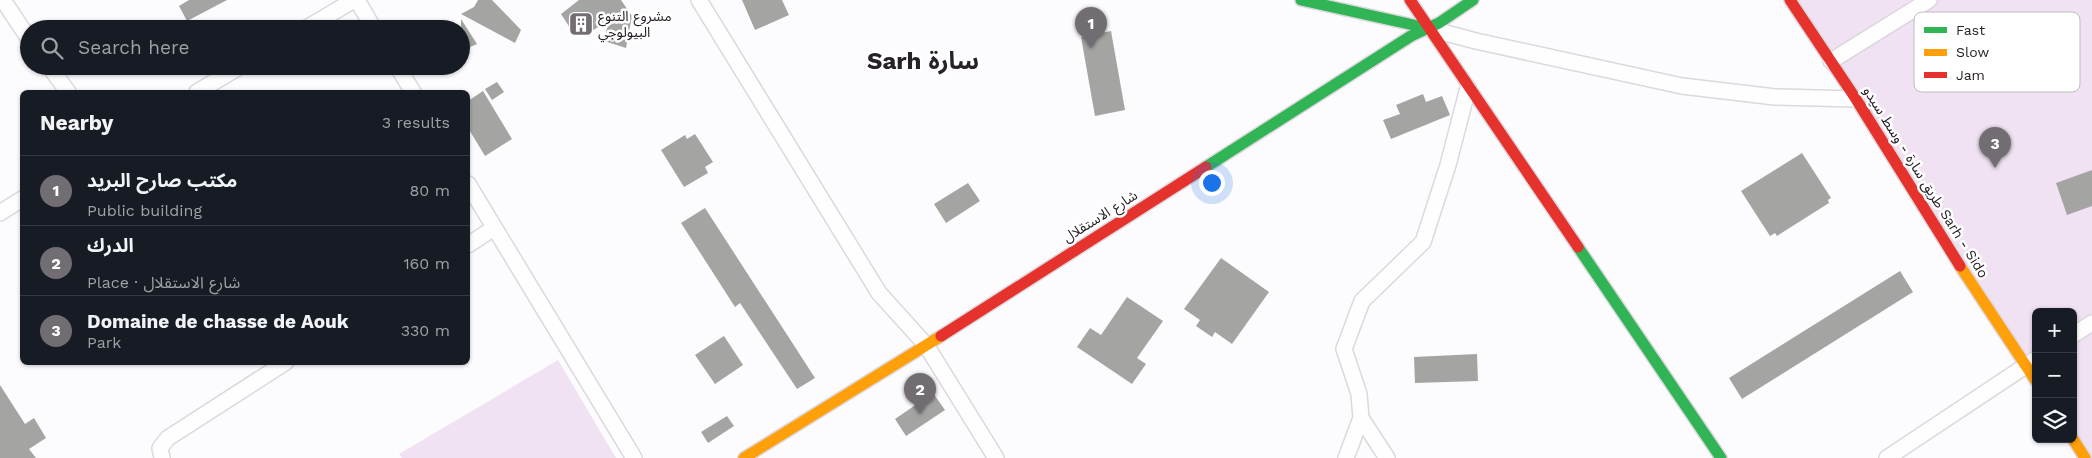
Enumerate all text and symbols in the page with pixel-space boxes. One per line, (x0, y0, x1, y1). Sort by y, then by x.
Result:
pin: 1 (1075, 7, 1107, 48)
place label: مشروع التنوع البيولوجي (598, 8, 672, 43)
building icon: مشروع التنوع البيولوجي (568, 11, 594, 37)
legend (1914, 12, 2080, 92)
search box (20, 20, 470, 75)
text: Fast (1956, 22, 1985, 38)
icon: search (38, 34, 66, 62)
text: Search here (78, 36, 189, 59)
text: Slow (1956, 44, 1989, 60)
district label: Sarh سارة (867, 47, 979, 75)
text: Jam (1956, 67, 1985, 83)
street label: طريق سارة - وسط سيدو Sarh - Sido (1858, 83, 1992, 282)
text: Nearby (40, 110, 113, 135)
text: 3 results (382, 113, 450, 132)
pin: 3 (1979, 127, 2011, 168)
text: مكتب صارح البريد (87, 169, 237, 192)
your location (1199, 170, 1225, 196)
text: 1 (53, 181, 59, 200)
text: 80 m (409, 181, 450, 200)
street label: شارع الاستقلال (1060, 187, 1142, 248)
text: Public building (87, 201, 202, 220)
text: الدرك (87, 234, 134, 257)
text: 2 (51, 254, 61, 273)
text: 160 m (403, 254, 450, 273)
text: Place · شارع الاستقلال (87, 273, 240, 292)
map controls (2032, 308, 2077, 443)
button: + (2032, 308, 2077, 353)
text: Domaine de chasse de Aouk (87, 310, 349, 333)
text: 3 (51, 321, 61, 340)
text: 330 m (401, 321, 450, 340)
text: Park (87, 333, 121, 352)
button: − (2032, 353, 2077, 398)
pin: 2 (904, 373, 936, 414)
button: layers (2032, 398, 2077, 443)

